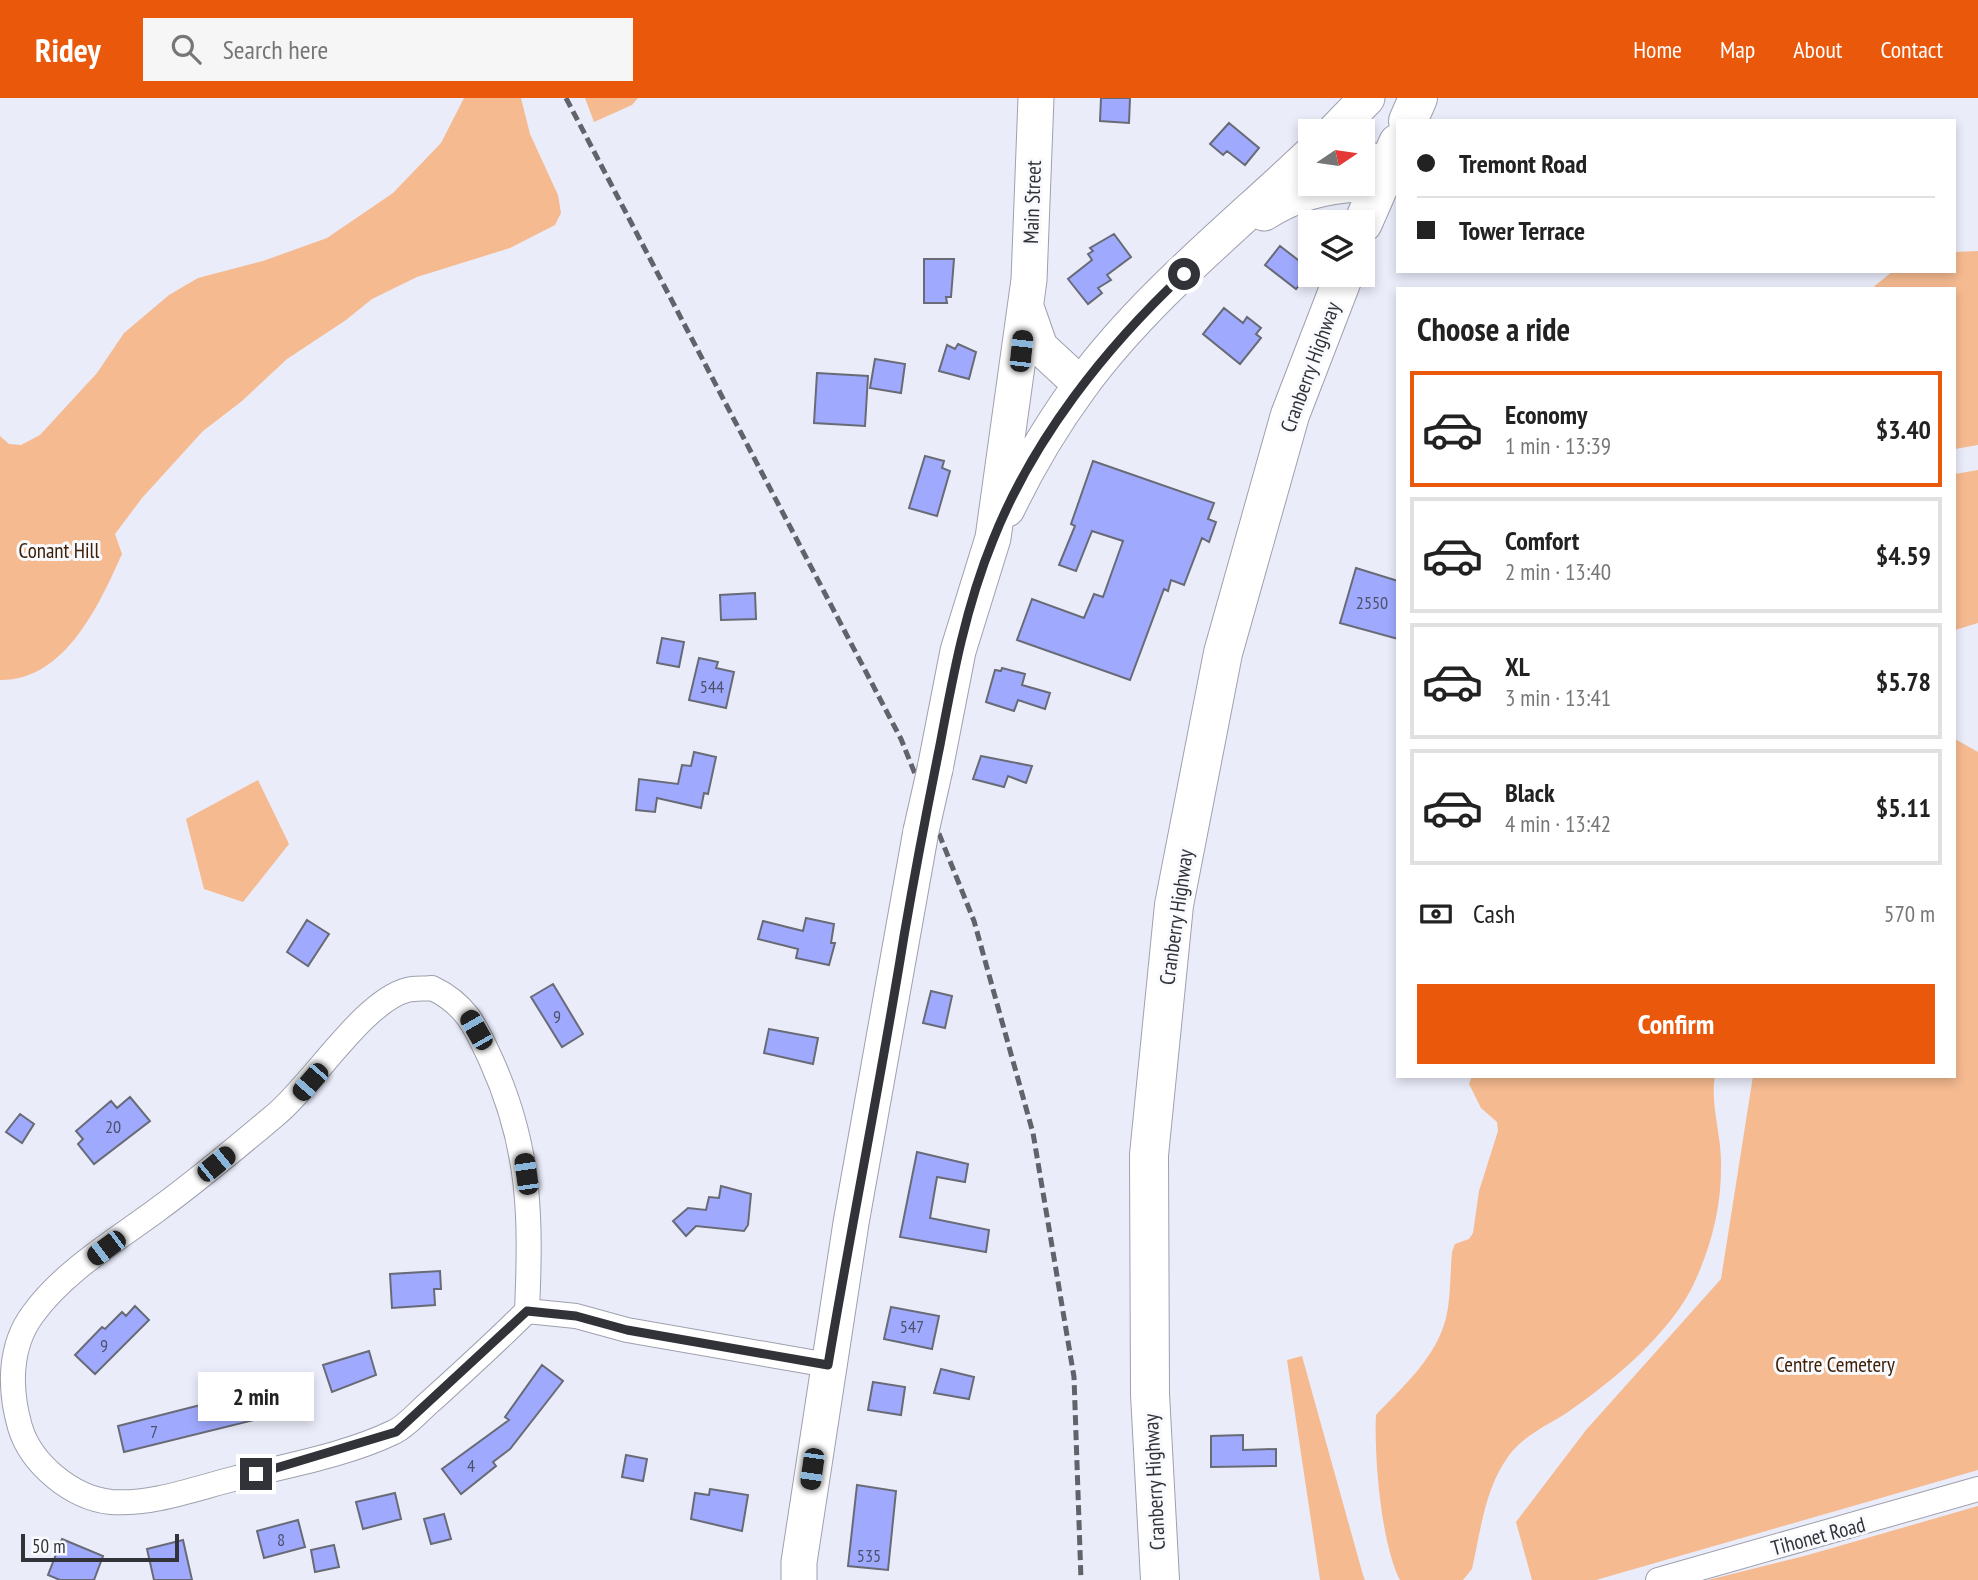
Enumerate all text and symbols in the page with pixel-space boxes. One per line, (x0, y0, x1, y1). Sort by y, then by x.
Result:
search box (143, 18, 633, 81)
text: Ridey (35, 28, 101, 71)
icon: search (167, 30, 205, 68)
text: Search here (223, 33, 328, 66)
text: Home (1633, 34, 1682, 65)
text: Map (1720, 34, 1755, 65)
text: About (1793, 34, 1842, 65)
text: Contact (1880, 34, 1943, 65)
north arrow (1298, 119, 1376, 196)
map controls (1298, 119, 1375, 287)
text: Tremont Road (1459, 147, 1587, 180)
street label: Main Street (1017, 160, 1047, 244)
button: layers (1298, 210, 1375, 287)
text: Tower Terrace (1459, 214, 1585, 247)
route start (1168, 258, 1200, 290)
street label: Cranberry Highway (1274, 298, 1346, 436)
text: Choose a ride (1417, 308, 1570, 350)
car (1009, 329, 1034, 373)
icon: car (1421, 398, 1484, 461)
text: Economy (1505, 398, 1587, 431)
text: $3.40 (1876, 413, 1931, 446)
text: 1 min · 13:39 (1505, 431, 1611, 460)
icon: car (1421, 524, 1484, 587)
text: Comfort (1505, 524, 1579, 557)
park label: Conant Hill (19, 537, 99, 564)
text: $4.59 (1876, 539, 1931, 572)
text: 2 min · 13:40 (1505, 557, 1611, 586)
house number: 2550 (1356, 591, 1388, 614)
icon: car (1421, 650, 1484, 713)
text: XL (1505, 650, 1530, 683)
text: $5.78 (1876, 665, 1931, 698)
house number: 544 (700, 675, 724, 698)
text: 3 min · 13:41 (1505, 683, 1611, 712)
icon: car (1421, 776, 1484, 839)
text: Black (1505, 776, 1555, 809)
text: $5.11 (1876, 791, 1931, 824)
text: 4 min · 13:42 (1505, 809, 1611, 838)
street label: Cranberry Highway (1153, 847, 1199, 986)
icon: cash (1417, 895, 1455, 933)
text: Cash (1473, 897, 1515, 930)
text: 570 m (1884, 899, 1935, 928)
button: Confirm (1417, 984, 1935, 1064)
house number: 9 (553, 1005, 561, 1028)
car (457, 1007, 496, 1053)
car (289, 1059, 332, 1105)
house number: 20 (105, 1115, 121, 1138)
car (194, 1143, 239, 1185)
car (513, 1152, 540, 1196)
car (83, 1227, 130, 1269)
house number: 547 (900, 1315, 924, 1338)
house number: 9 (100, 1334, 108, 1357)
park label: Centre Cemetery (1775, 1351, 1895, 1378)
callout: 2 min (198, 1372, 314, 1422)
text: 2 min (233, 1382, 279, 1411)
street label: Cranberry Highway (1137, 1413, 1171, 1551)
house number: 7 (150, 1420, 158, 1443)
car (799, 1447, 826, 1491)
house number: 4 (467, 1454, 475, 1477)
route end (240, 1458, 272, 1490)
street label: Tihonet Road (1768, 1511, 1868, 1561)
house number: 8 (277, 1528, 285, 1551)
scale bar (21, 1531, 178, 1563)
text: 50 m (32, 1534, 66, 1558)
house number: 535 (857, 1544, 881, 1567)

